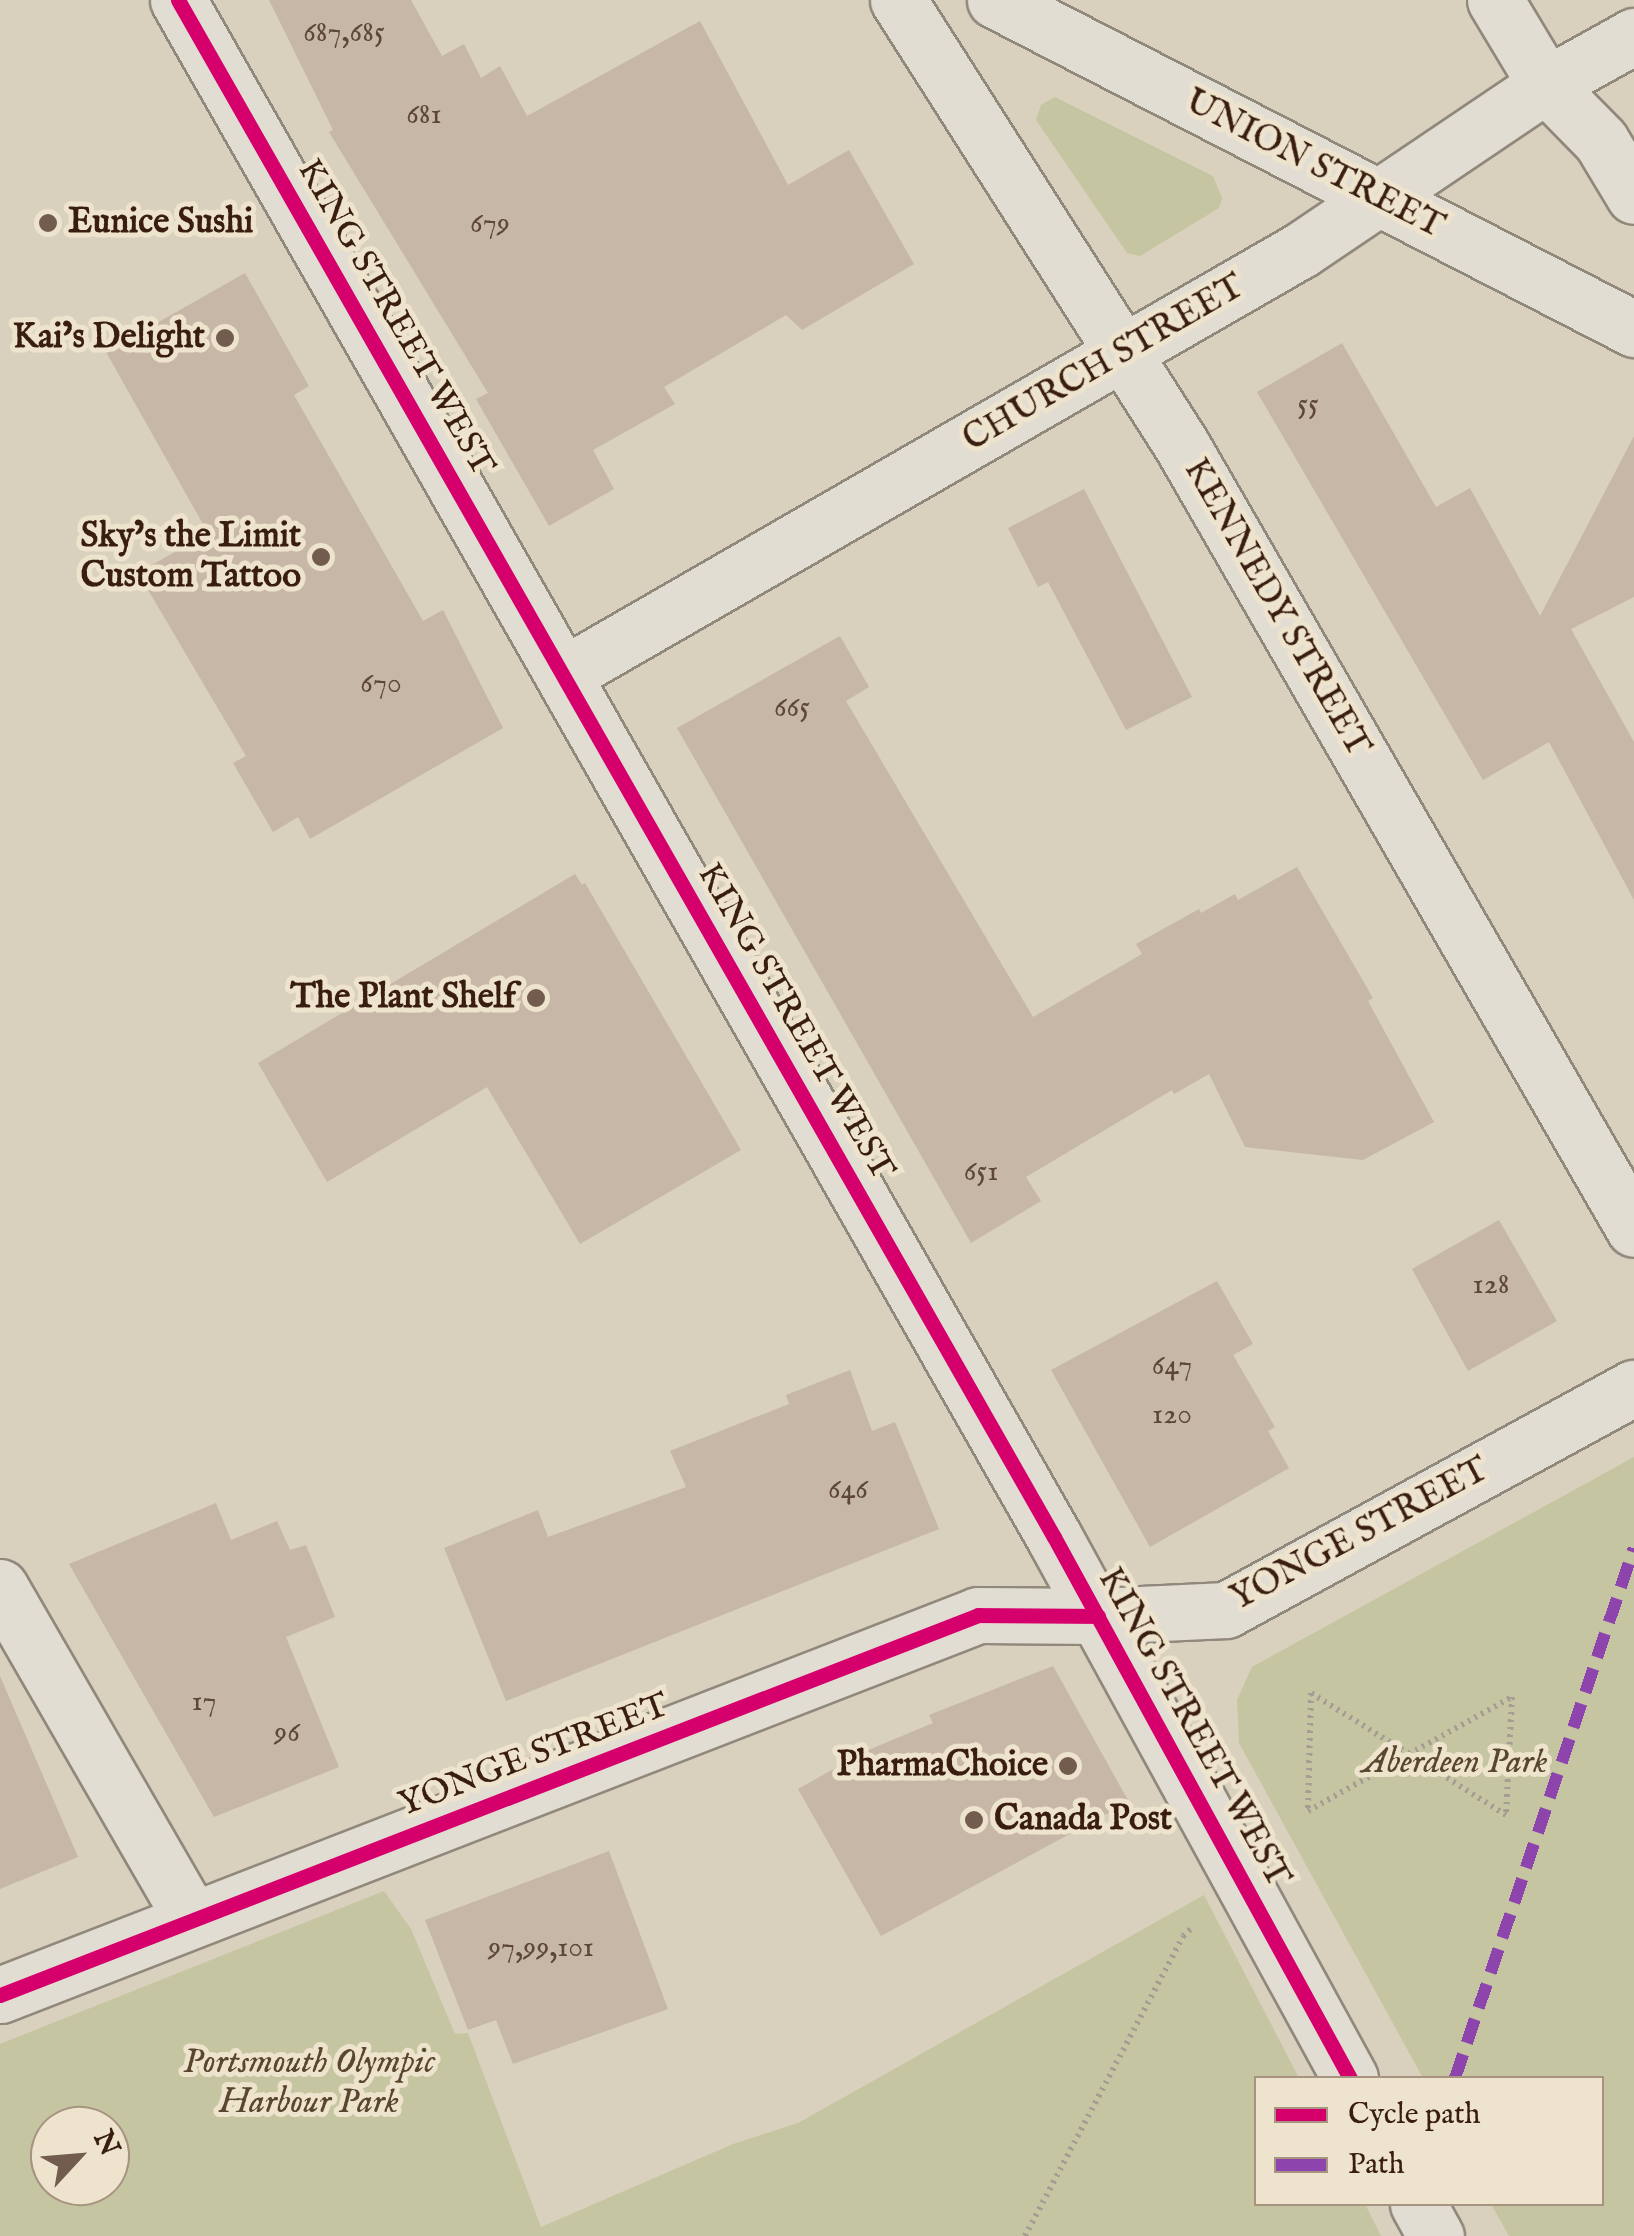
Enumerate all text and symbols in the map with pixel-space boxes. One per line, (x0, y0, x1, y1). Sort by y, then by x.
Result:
house number: 687,685 (303, 15, 385, 51)
street label: UNION STREET (1178, 82, 1450, 248)
house number: 681 (406, 97, 442, 133)
street label: KING STREET WEST (287, 152, 503, 484)
place label: Eunice Sushi (68, 202, 253, 244)
house number: 679 (470, 206, 510, 242)
marker: Eunice Sushi (37, 212, 59, 234)
street label: CHURCH STREET (956, 267, 1252, 461)
place label: Kai’s Delight (13, 317, 205, 359)
marker: Kai’s Delight (214, 327, 236, 349)
house number: 55 (1297, 387, 1319, 423)
street label: KENNEDY STREET (1174, 452, 1378, 764)
place label: Sky’s the Limit Custom Tattoo (80, 516, 301, 598)
marker: Sky’s the Limit Custom Tattoo (310, 546, 332, 568)
house number: 670 (360, 666, 402, 702)
house number: 665 (774, 690, 810, 726)
street label: KING STREET WEST (687, 856, 903, 1188)
place label: The Plant Shelf (290, 977, 516, 1019)
marker: The Plant Shelf (525, 987, 547, 1009)
house number: 651 (964, 1154, 998, 1190)
house number: 128 (1472, 1267, 1510, 1303)
house number: 647 (1152, 1348, 1192, 1384)
house number: 120 (1152, 1397, 1192, 1433)
street label: YONGE STREET (1224, 1449, 1496, 1621)
house number: 646 (828, 1472, 868, 1508)
street label: KING STREET WEST (1088, 1561, 1298, 1895)
house number: 17 (191, 1684, 217, 1720)
street label: YONGE STREET (393, 1685, 675, 1827)
house number: 96 (274, 1715, 300, 1751)
park label: Aberdeen Park (1362, 1742, 1548, 1784)
place label: PharmaChoice (836, 1745, 1048, 1787)
marker: PharmaChoice (1057, 1755, 1079, 1777)
place label: Canada Post (994, 1799, 1172, 1841)
marker: Canada Post (963, 1809, 985, 1831)
house number: 97,99,101 (488, 1930, 594, 1966)
park label: Portsmouth Olympic Harbour Park (183, 2042, 435, 2124)
legend (1254, 2076, 1604, 2206)
text: Cycle path (1348, 2096, 1481, 2134)
north arrow (30, 2106, 130, 2206)
text: N (85, 2125, 127, 2162)
text: Path (1348, 2146, 1404, 2184)

